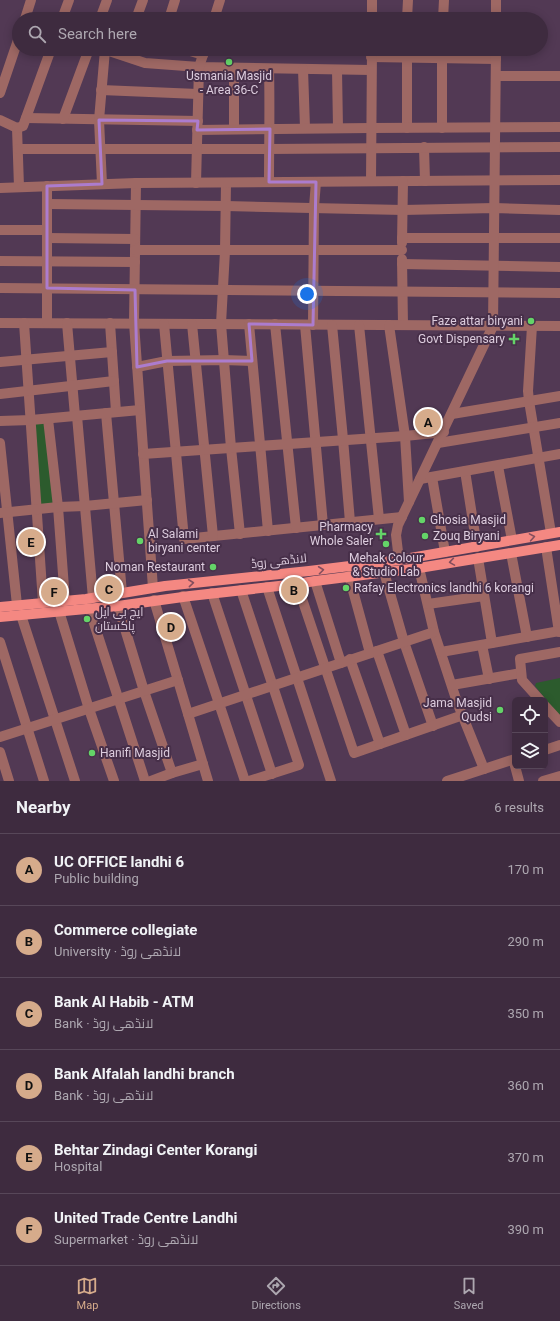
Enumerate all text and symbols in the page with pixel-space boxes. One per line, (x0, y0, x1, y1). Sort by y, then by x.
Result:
search box (12, 12, 548, 56)
icon: search (26, 23, 48, 45)
text: Search here (58, 25, 137, 43)
marker: Usmania Masjid - Area 36-C (224, 57, 234, 67)
place label: Usmania Masjid - Area 36-C (186, 69, 272, 97)
your location (297, 284, 317, 304)
place label: Faze attar biryani (431, 314, 523, 328)
marker: Faze attar biryani (526, 316, 536, 326)
place label: Govt Dispensary (418, 332, 505, 346)
marker: Govt Dispensary (508, 333, 520, 345)
pin: A (415, 407, 441, 437)
place label: Ghosia Masjid (430, 513, 506, 527)
marker: Ghosia Masjid (417, 515, 427, 525)
place label: Pharmacy Whole Saler (310, 520, 373, 548)
pin: E (18, 527, 44, 557)
place label: Al Salami biryani center (148, 527, 220, 555)
marker: Pharmacy Whole Saler (376, 529, 386, 539)
place label: Zouq Biryani (433, 529, 500, 543)
marker: Zouq Biryani (420, 531, 430, 541)
one-way arrow (529, 533, 535, 541)
marker: Al Salami biryani center (135, 536, 145, 546)
marker: Mehak Colour & Studio Lab (381, 539, 391, 549)
street label: لانڈھی روڈ (250, 551, 308, 571)
place label: Mehak Colour & Studio Lab (349, 551, 423, 579)
one-way arrow (449, 557, 455, 566)
place label: Noman Restaurant (105, 560, 205, 574)
marker: Noman Restaurant (208, 562, 218, 572)
one-way arrow (318, 566, 324, 575)
pin: C (96, 574, 122, 604)
pin: B (281, 575, 307, 605)
pin: F (41, 577, 67, 607)
one-way arrow (188, 579, 194, 588)
place label: Rafay Electronics landhi 6 korangi (354, 581, 534, 595)
marker: Rafay Electronics landhi 6 korangi (341, 583, 351, 593)
place label: ایچ بی ایل پاکستان (95, 605, 144, 635)
pin: D (158, 612, 184, 642)
marker: ایچ بی ایل پاکستان (82, 614, 92, 624)
place label: Jama Masjid Qudsi (423, 696, 492, 724)
map controls (512, 697, 548, 769)
button: locate (512, 697, 548, 733)
marker: Jama Masjid Qudsi (495, 705, 505, 715)
button: layers (512, 733, 548, 769)
place label: Hanifi Masjid (100, 746, 170, 760)
marker: Hanifi Masjid (87, 748, 97, 758)
text: Nearby (16, 797, 71, 817)
text: 6 results (494, 800, 544, 815)
text: UC OFFICE landhi 6 (54, 853, 184, 871)
text: A (25, 862, 33, 877)
text: 170 m (507, 862, 544, 877)
text: Public building (54, 871, 139, 886)
text: Commerce collegiate (54, 921, 197, 939)
text: B (25, 934, 33, 949)
text: 290 m (507, 934, 544, 949)
text: University · لانڈھی روڈ (54, 944, 181, 959)
text: Bank Al Habib - ATM (54, 993, 194, 1011)
text: C (25, 1006, 33, 1021)
text: 350 m (507, 1006, 544, 1021)
text: Bank · لانڈھی روڈ (54, 1016, 153, 1031)
text: Bank Alfalah landhi branch (54, 1065, 235, 1083)
text: D (25, 1078, 33, 1093)
text: 360 m (507, 1078, 544, 1093)
text: Bank · لانڈھی روڈ (54, 1088, 153, 1103)
text: Behtar Zindagi Center Korangi (54, 1141, 257, 1159)
text: E (25, 1150, 33, 1165)
text: 370 m (507, 1150, 544, 1165)
text: Hospital (54, 1159, 102, 1174)
text: United Trade Centre Landhi (54, 1209, 238, 1227)
text: F (25, 1222, 33, 1237)
text: 390 m (507, 1222, 544, 1237)
text: Supermarket · لانڈھی روڈ (54, 1232, 198, 1247)
tab: Map (76, 1275, 98, 1312)
tab: Directions (251, 1275, 301, 1312)
tab: Saved (454, 1275, 484, 1312)

